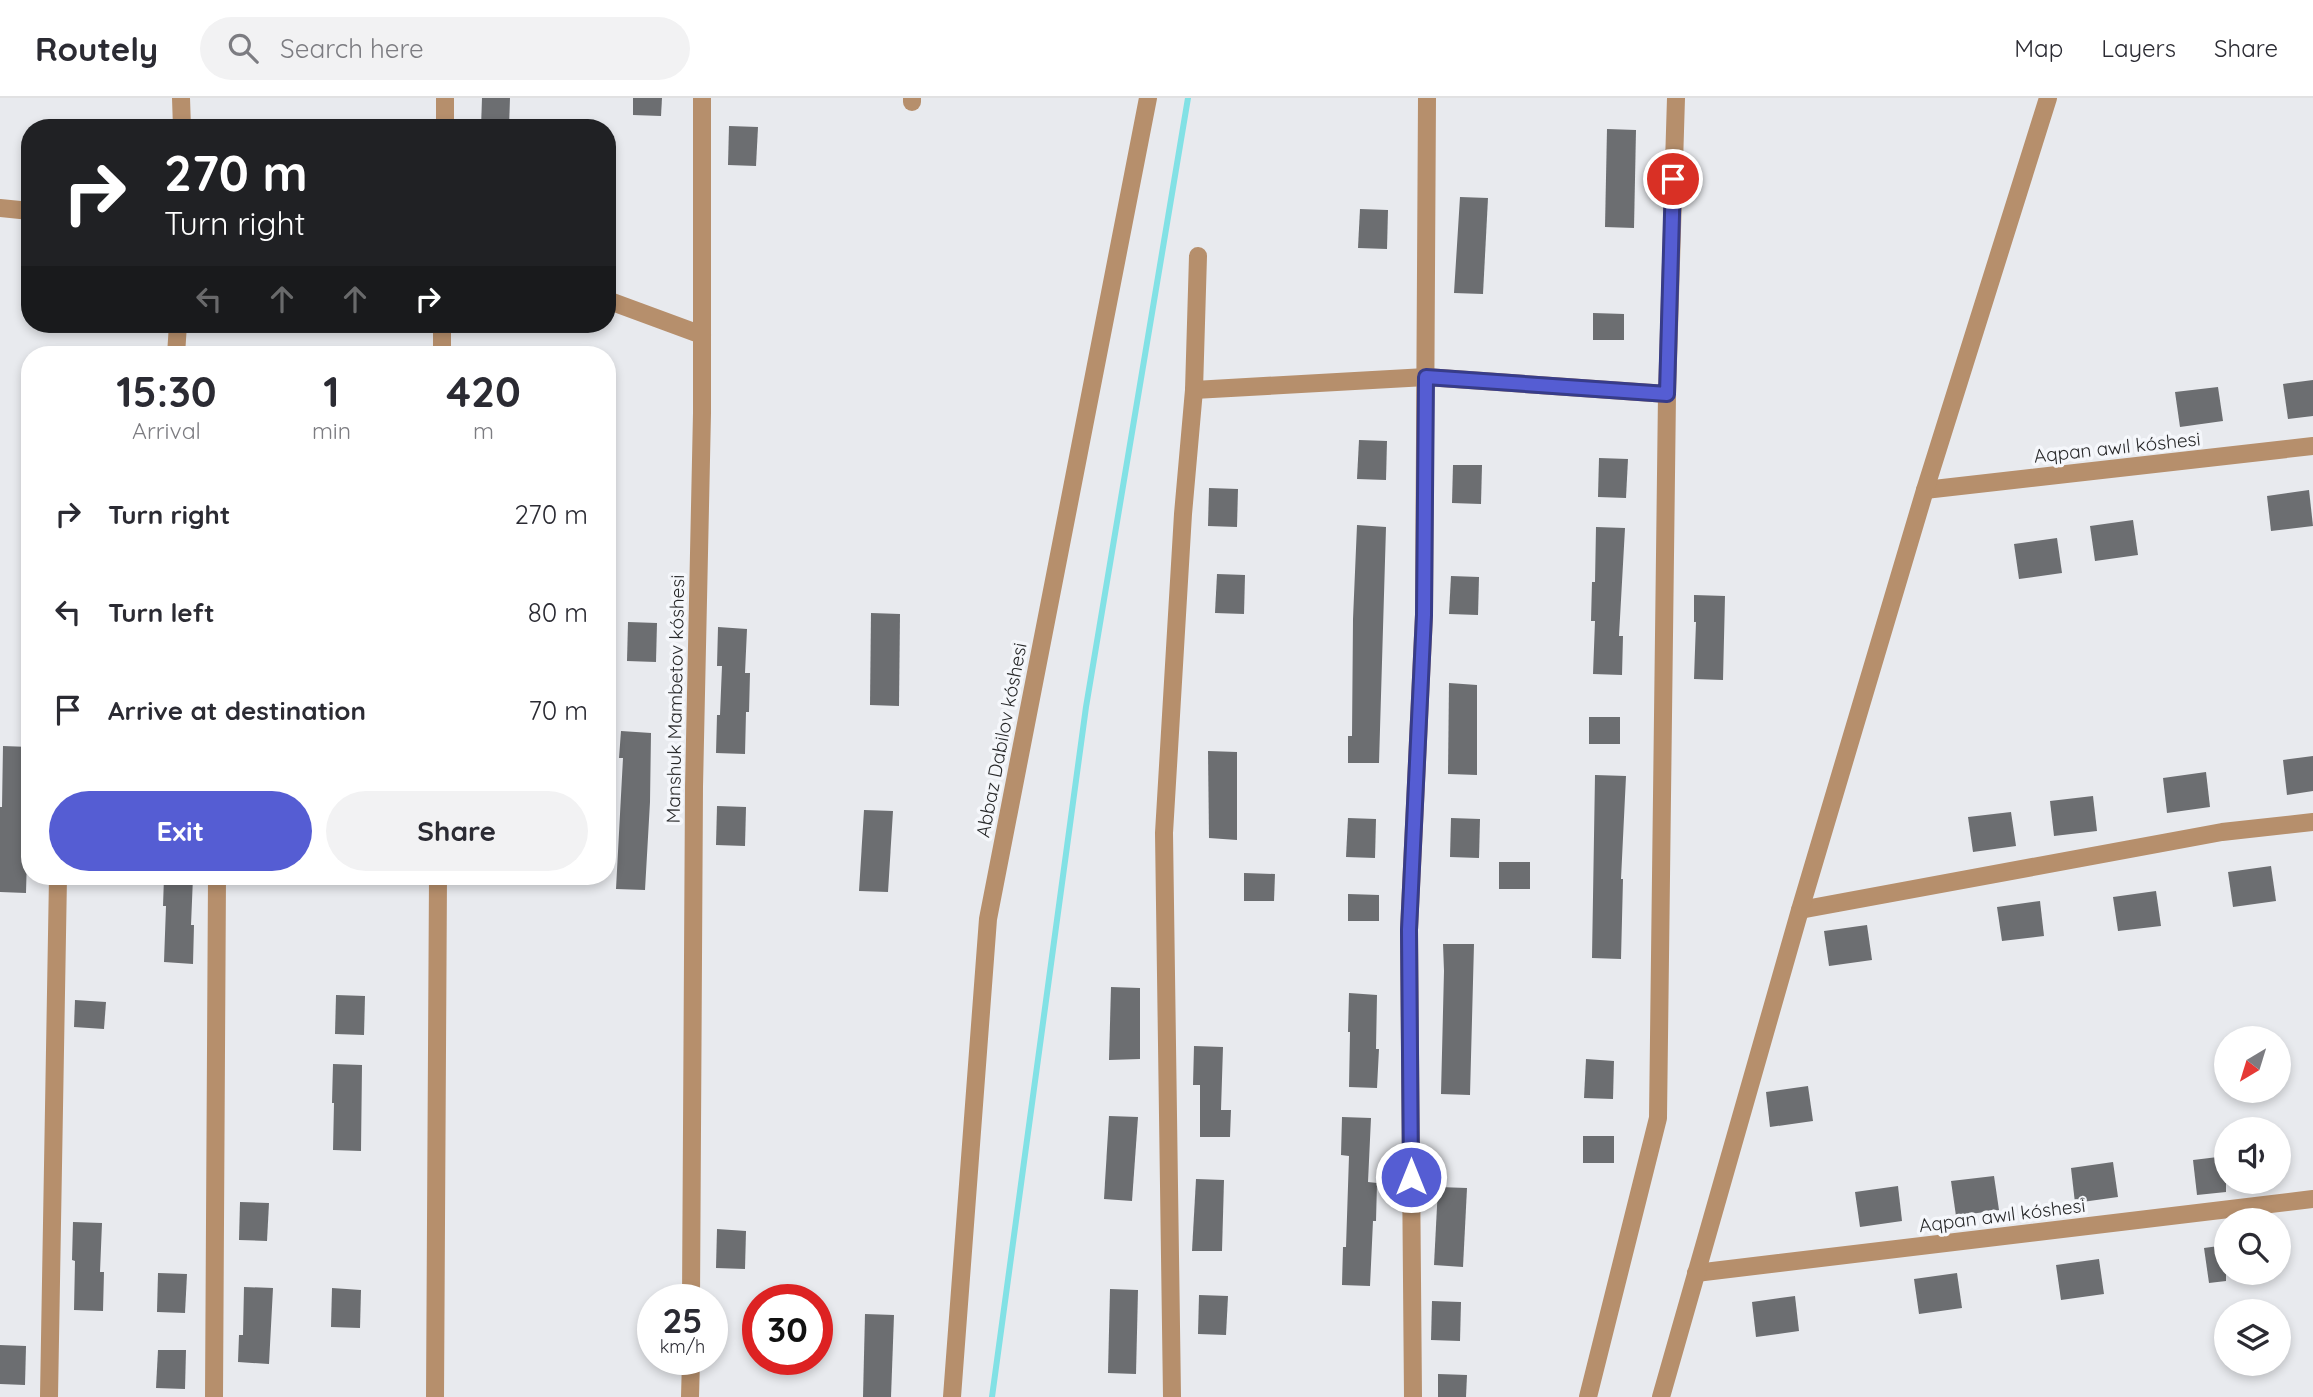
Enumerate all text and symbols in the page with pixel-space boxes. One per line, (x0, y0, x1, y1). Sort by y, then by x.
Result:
search box (200, 17, 690, 80)
text: Routely (35, 28, 158, 69)
icon: search (224, 29, 262, 67)
text: Search here (280, 32, 424, 65)
text: Map (2014, 33, 2063, 63)
text: Layers (2101, 33, 2176, 63)
text: Share (2214, 33, 2278, 63)
text: 270 m (164, 142, 308, 203)
icon: right (49, 147, 140, 238)
pin (1643, 149, 1703, 209)
icon: arrive (1654, 160, 1692, 198)
text: Turn right (164, 203, 305, 243)
icon: left (190, 280, 228, 318)
icon: ahead (263, 280, 301, 318)
icon: ahead (336, 280, 374, 318)
icon: right (409, 280, 447, 318)
text: 15:30 (116, 365, 217, 418)
text: 1 (323, 365, 340, 418)
text: 420 (446, 365, 521, 418)
text: Arrival (132, 416, 201, 445)
text: min (312, 416, 351, 445)
text: m (473, 416, 494, 445)
street label: Aqpan awıl kóshesi (2033, 426, 2201, 468)
icon: right (49, 495, 87, 533)
text: Turn right (108, 498, 230, 531)
text: 270 m (514, 498, 588, 531)
street label: Manshuk Mambetov kóshesi (661, 574, 689, 824)
icon: left (49, 593, 87, 631)
text: Turn left (108, 596, 215, 629)
text: 80 m (528, 596, 588, 629)
street label: Abbaz Dabilov kóshesi (970, 641, 1032, 839)
icon: arrive (49, 691, 87, 729)
text: Arrive at destination (108, 694, 366, 727)
text: 70 m (528, 694, 588, 727)
button: Exit (49, 791, 312, 871)
button: Share (326, 791, 588, 871)
north arrow (2214, 1026, 2291, 1102)
map controls (2214, 1026, 2291, 1376)
button: sound (2214, 1117, 2291, 1194)
position arrow (1374, 1140, 1448, 1214)
street label: Aqpan awıl kóshesi (1917, 1193, 2087, 1237)
button: search (2214, 1208, 2291, 1285)
speed limit sign: 30 (742, 1284, 833, 1375)
text: 25 (662, 1298, 703, 1342)
button: layers (2214, 1299, 2291, 1376)
text: km/h (660, 1335, 705, 1358)

